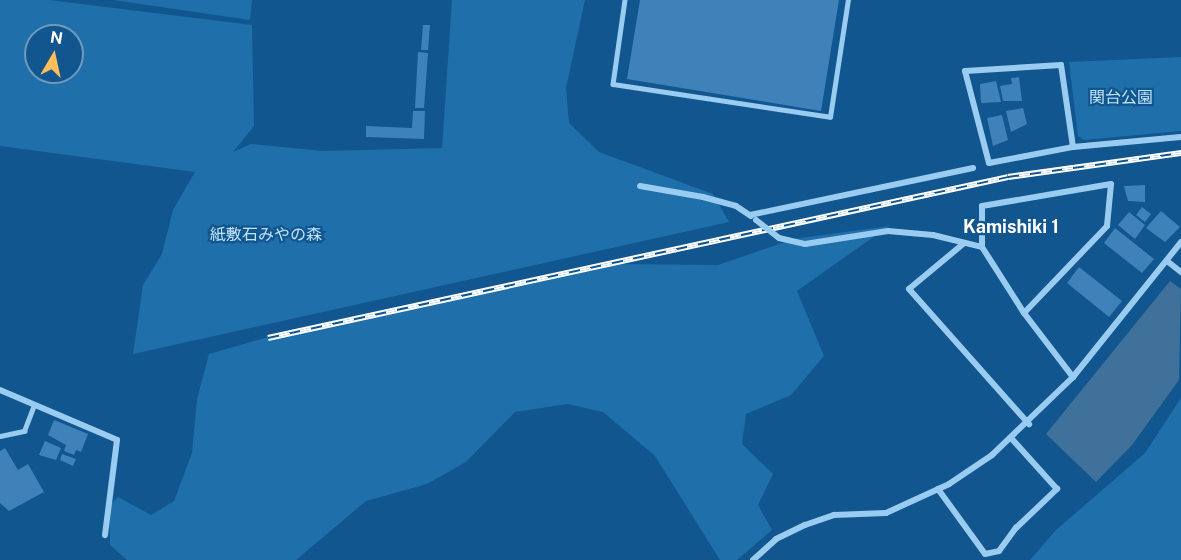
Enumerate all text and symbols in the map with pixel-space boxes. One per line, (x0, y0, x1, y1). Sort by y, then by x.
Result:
north arrow (24, 24, 84, 84)
text: N (49, 27, 64, 48)
park label: 関台公園 (1089, 88, 1153, 108)
district label: Kamishiki 1 (963, 216, 1059, 238)
park label: 紙敷石みやの森 (210, 225, 322, 245)

